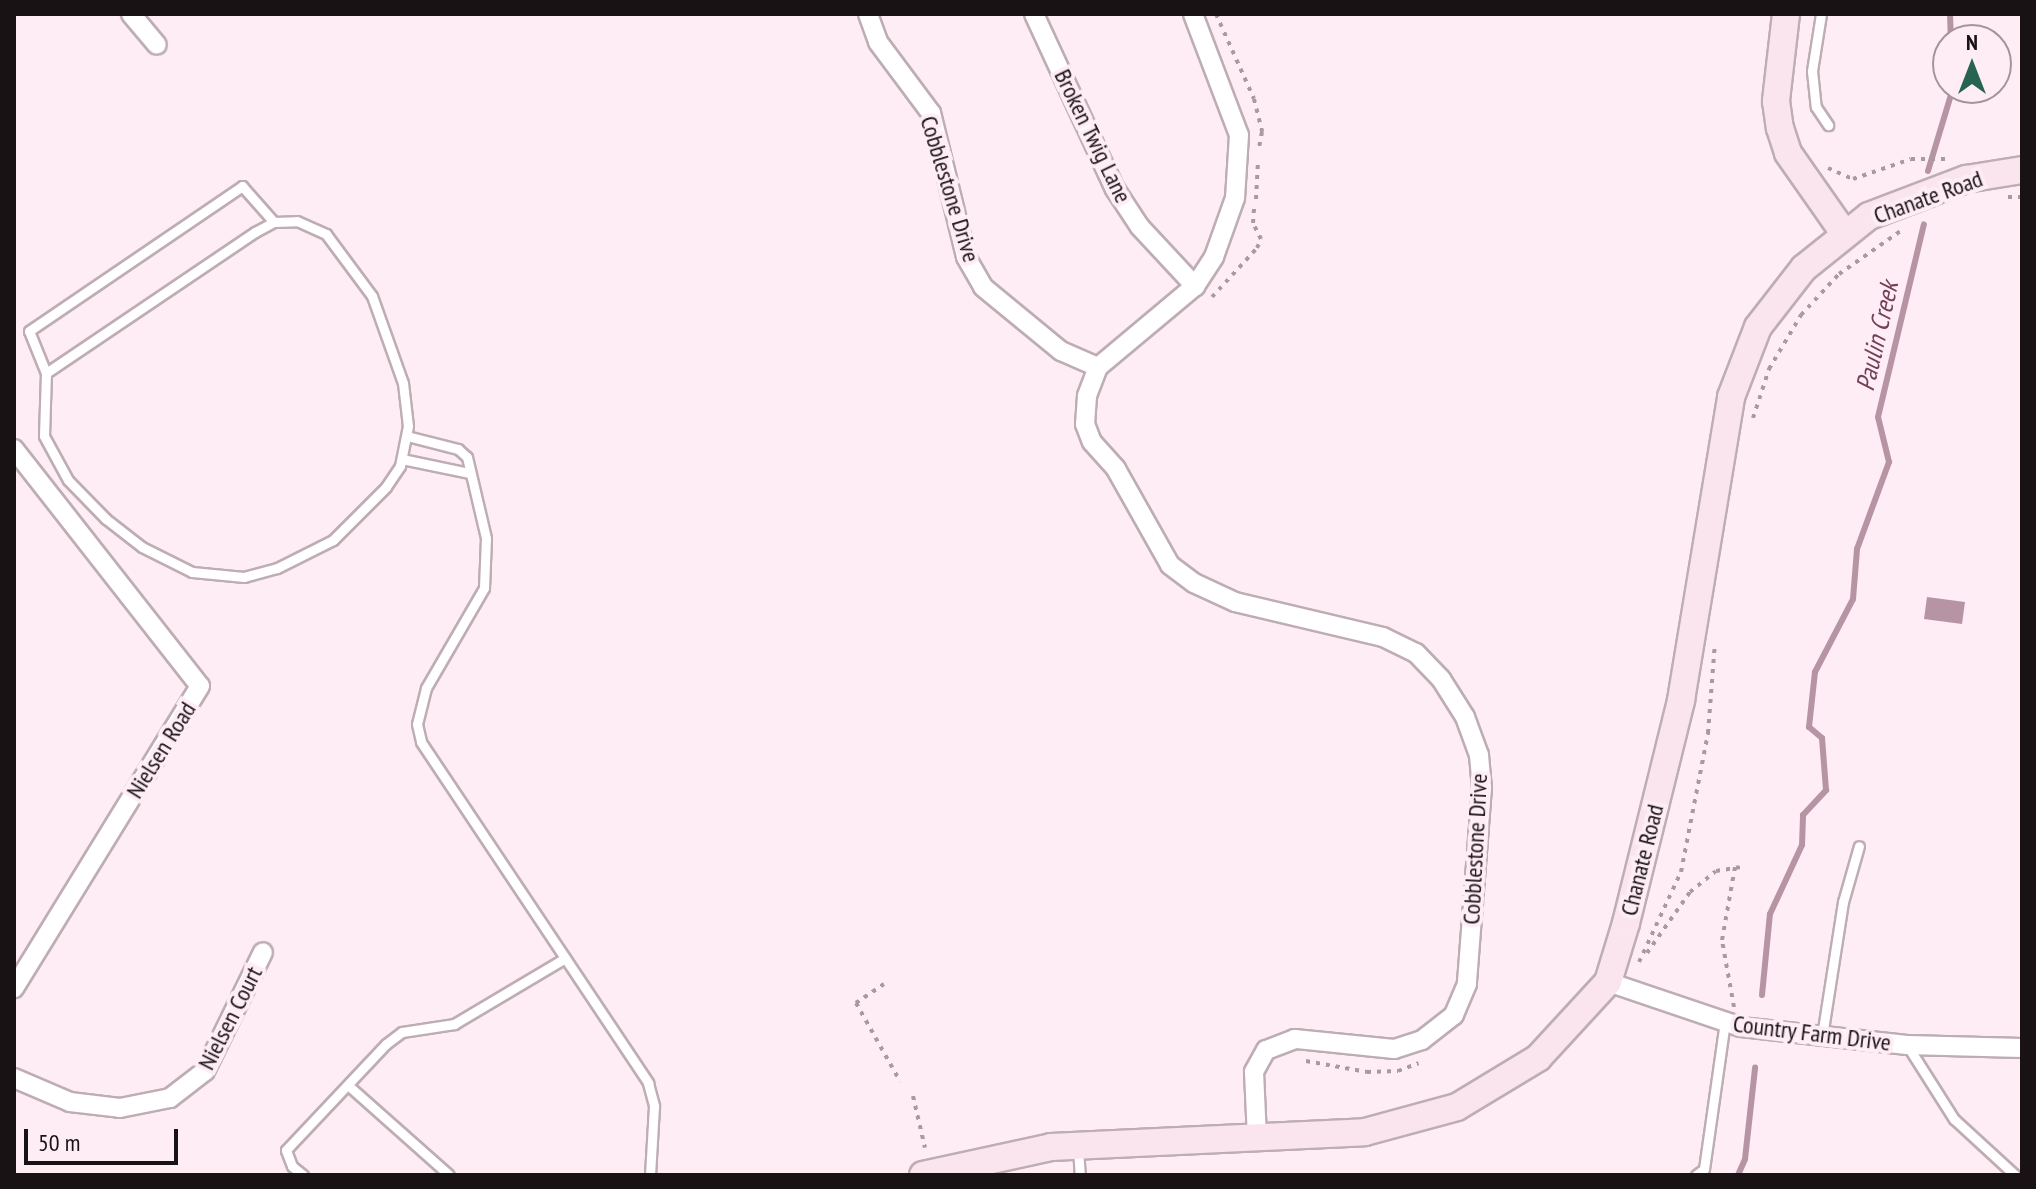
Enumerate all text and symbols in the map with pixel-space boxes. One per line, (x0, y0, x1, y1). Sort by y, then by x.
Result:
north arrow (1932, 24, 2012, 104)
text: N (1966, 28, 1978, 56)
street label: Broken Twig Lane (1048, 64, 1138, 208)
street label: Cobblestone Drive (914, 113, 986, 265)
street label: Chanate Road (1870, 164, 1986, 230)
water label: Paulin Creek (1849, 278, 1905, 394)
street label: Nielsen Road (120, 696, 202, 804)
street label: Cobblestone Drive (1457, 773, 1493, 925)
street label: Chanate Road (1614, 801, 1670, 919)
street label: Nielsen Court (192, 962, 268, 1074)
street label: Country Farm Drive (1731, 1009, 1893, 1057)
scale bar (28, 1113, 182, 1163)
text: 50 m (38, 1127, 80, 1158)

